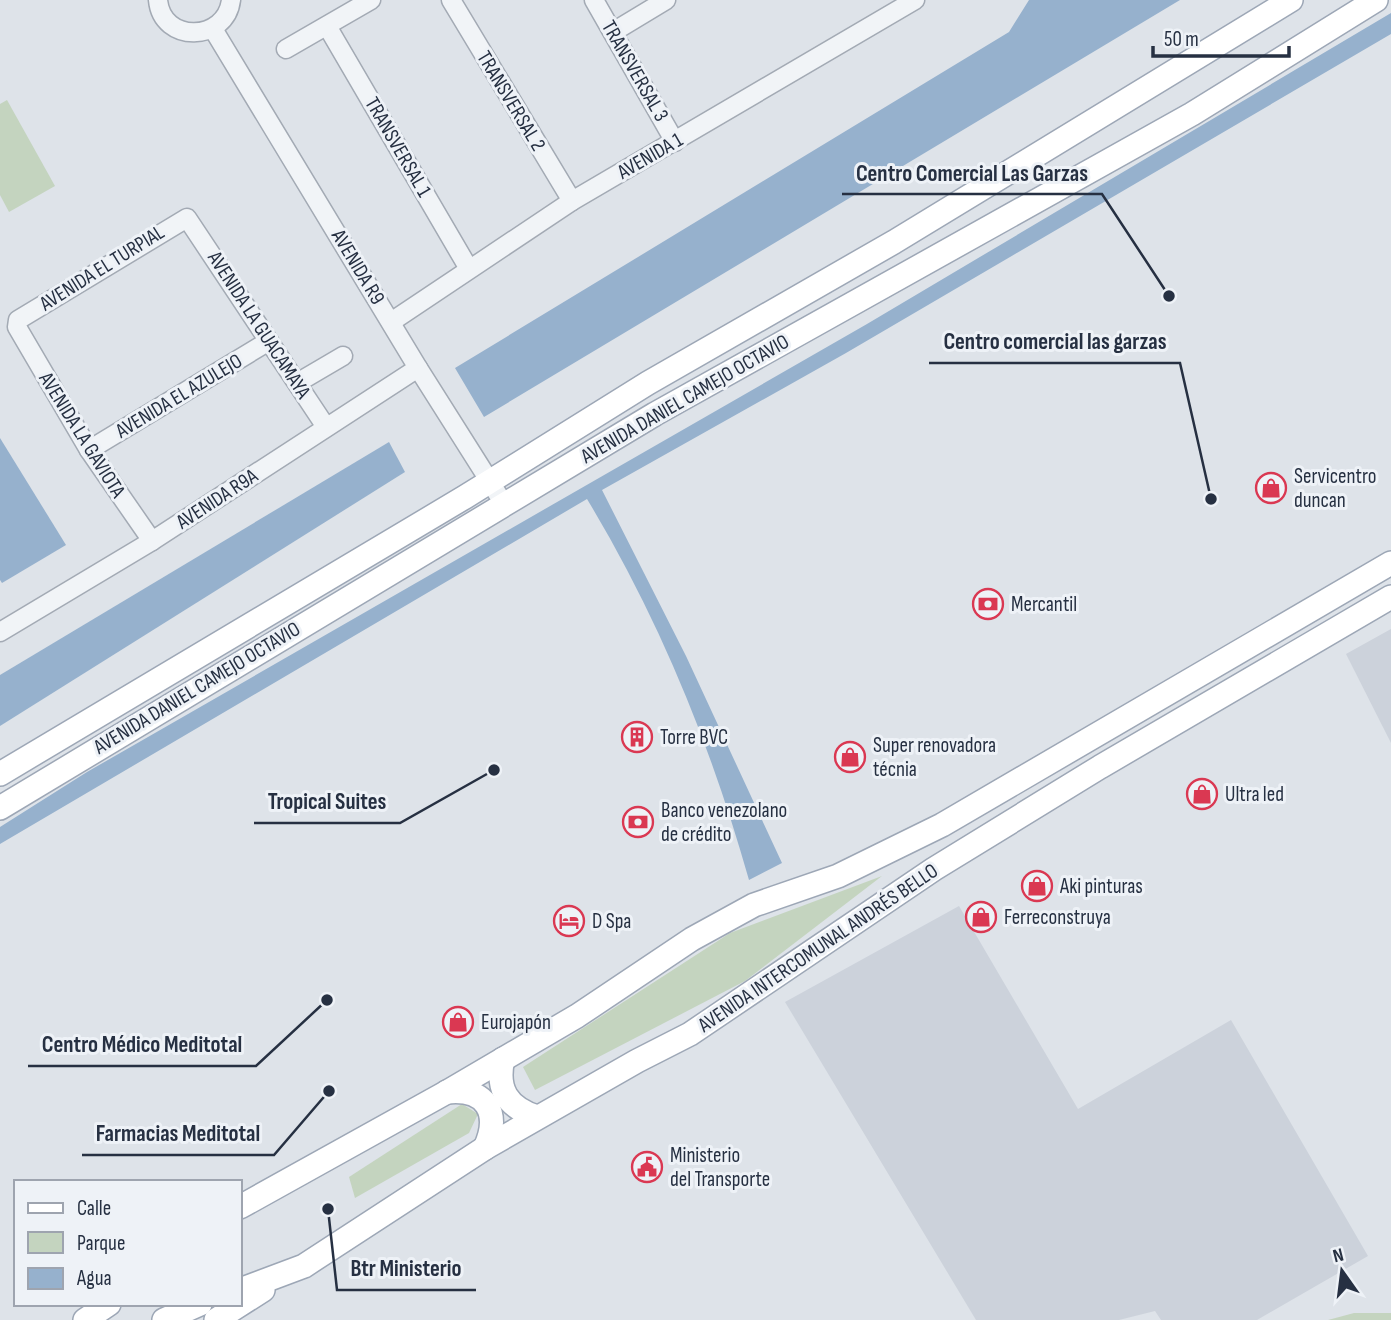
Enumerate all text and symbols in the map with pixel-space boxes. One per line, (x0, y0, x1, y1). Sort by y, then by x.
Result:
scale bar (1153, 14, 1290, 58)
street label: TRANSVERSAL 3 (596, 16, 674, 126)
text: 50 m (1164, 27, 1199, 52)
street label: TRANSVERSAL 2 (471, 46, 551, 156)
street label: TRANSVERSAL 1 (359, 93, 437, 202)
street label: AVENIDA 1 (612, 127, 688, 185)
callout: Centro Comercial Las Garzas (842, 150, 1102, 194)
text: Centro Comercial Las Garzas (856, 160, 1088, 188)
street label: AVENIDA EL TURPIAL (34, 220, 169, 317)
street label: AVENIDA R9 (325, 224, 390, 309)
street label: AVENIDA LA GUACAMAYA (202, 246, 316, 404)
callout: Centro comercial las garzas (929, 319, 1180, 363)
text: Centro comercial las garzas (943, 328, 1167, 356)
street label: AVENIDA DANIEL CAMEJO OCTAVIO (576, 329, 794, 469)
street label: AVENIDA EL AZULEJO (110, 348, 247, 444)
street label: AVENIDA LA GAVIOTA (33, 367, 131, 503)
street label: AVENIDA R9A (171, 463, 263, 535)
place label: Servicentro duncan (1294, 464, 1376, 513)
shop icon: Servicentro duncan (1254, 471, 1288, 505)
bank icon: Mercantil (971, 587, 1005, 621)
place label: Mercantil (1011, 592, 1077, 617)
street label: AVENIDA DANIEL CAMEJO OCTAVIO (88, 616, 305, 760)
building icon: Torre BVC (620, 720, 654, 754)
place label: Torre BVC (660, 725, 728, 750)
place label: Super renovadora técnia (873, 733, 996, 782)
shop icon: Super renovadora técnia (833, 740, 867, 774)
shop icon: Ultra led (1185, 777, 1219, 811)
callout: Tropical Suites (254, 779, 400, 823)
place label: Ultra led (1225, 782, 1284, 807)
text: Tropical Suites (268, 788, 386, 816)
place label: Banco venezolano de crédito (661, 798, 787, 847)
bank icon: Banco venezolano de crédito (621, 805, 655, 839)
street label: AVENIDA INTERCOMUNAL ANDRÉS BELLO (693, 858, 943, 1038)
shop icon: Aki pinturas (1020, 869, 1054, 903)
place label: Aki pinturas (1059, 874, 1143, 899)
shop icon: Ferreconstruya (964, 900, 998, 934)
hotel icon: D Spa (552, 904, 586, 938)
place label: Ferreconstruya (1004, 905, 1111, 930)
place label: D Spa (592, 909, 631, 934)
shop icon: Eurojapón (441, 1005, 475, 1039)
place label: Eurojapón (481, 1010, 551, 1035)
callout: Centro Médico Meditotal (28, 1022, 256, 1066)
text: Centro Médico Meditotal (42, 1031, 242, 1059)
callout: Farmacias Meditotal (82, 1111, 274, 1155)
text: Farmacias Meditotal (96, 1120, 260, 1148)
place label: Ministerio del Transporte (670, 1143, 770, 1192)
public building icon: Ministerio del Transporte (630, 1150, 664, 1184)
legend (14, 1180, 242, 1306)
text: Calle (77, 1196, 111, 1221)
text: Parque (77, 1231, 125, 1256)
north arrow (1307, 1236, 1377, 1306)
text: N (1331, 1244, 1346, 1268)
callout: Btr Ministerio (337, 1246, 476, 1290)
text: Btr Ministerio (350, 1255, 462, 1283)
text: Agua (76, 1266, 112, 1291)

